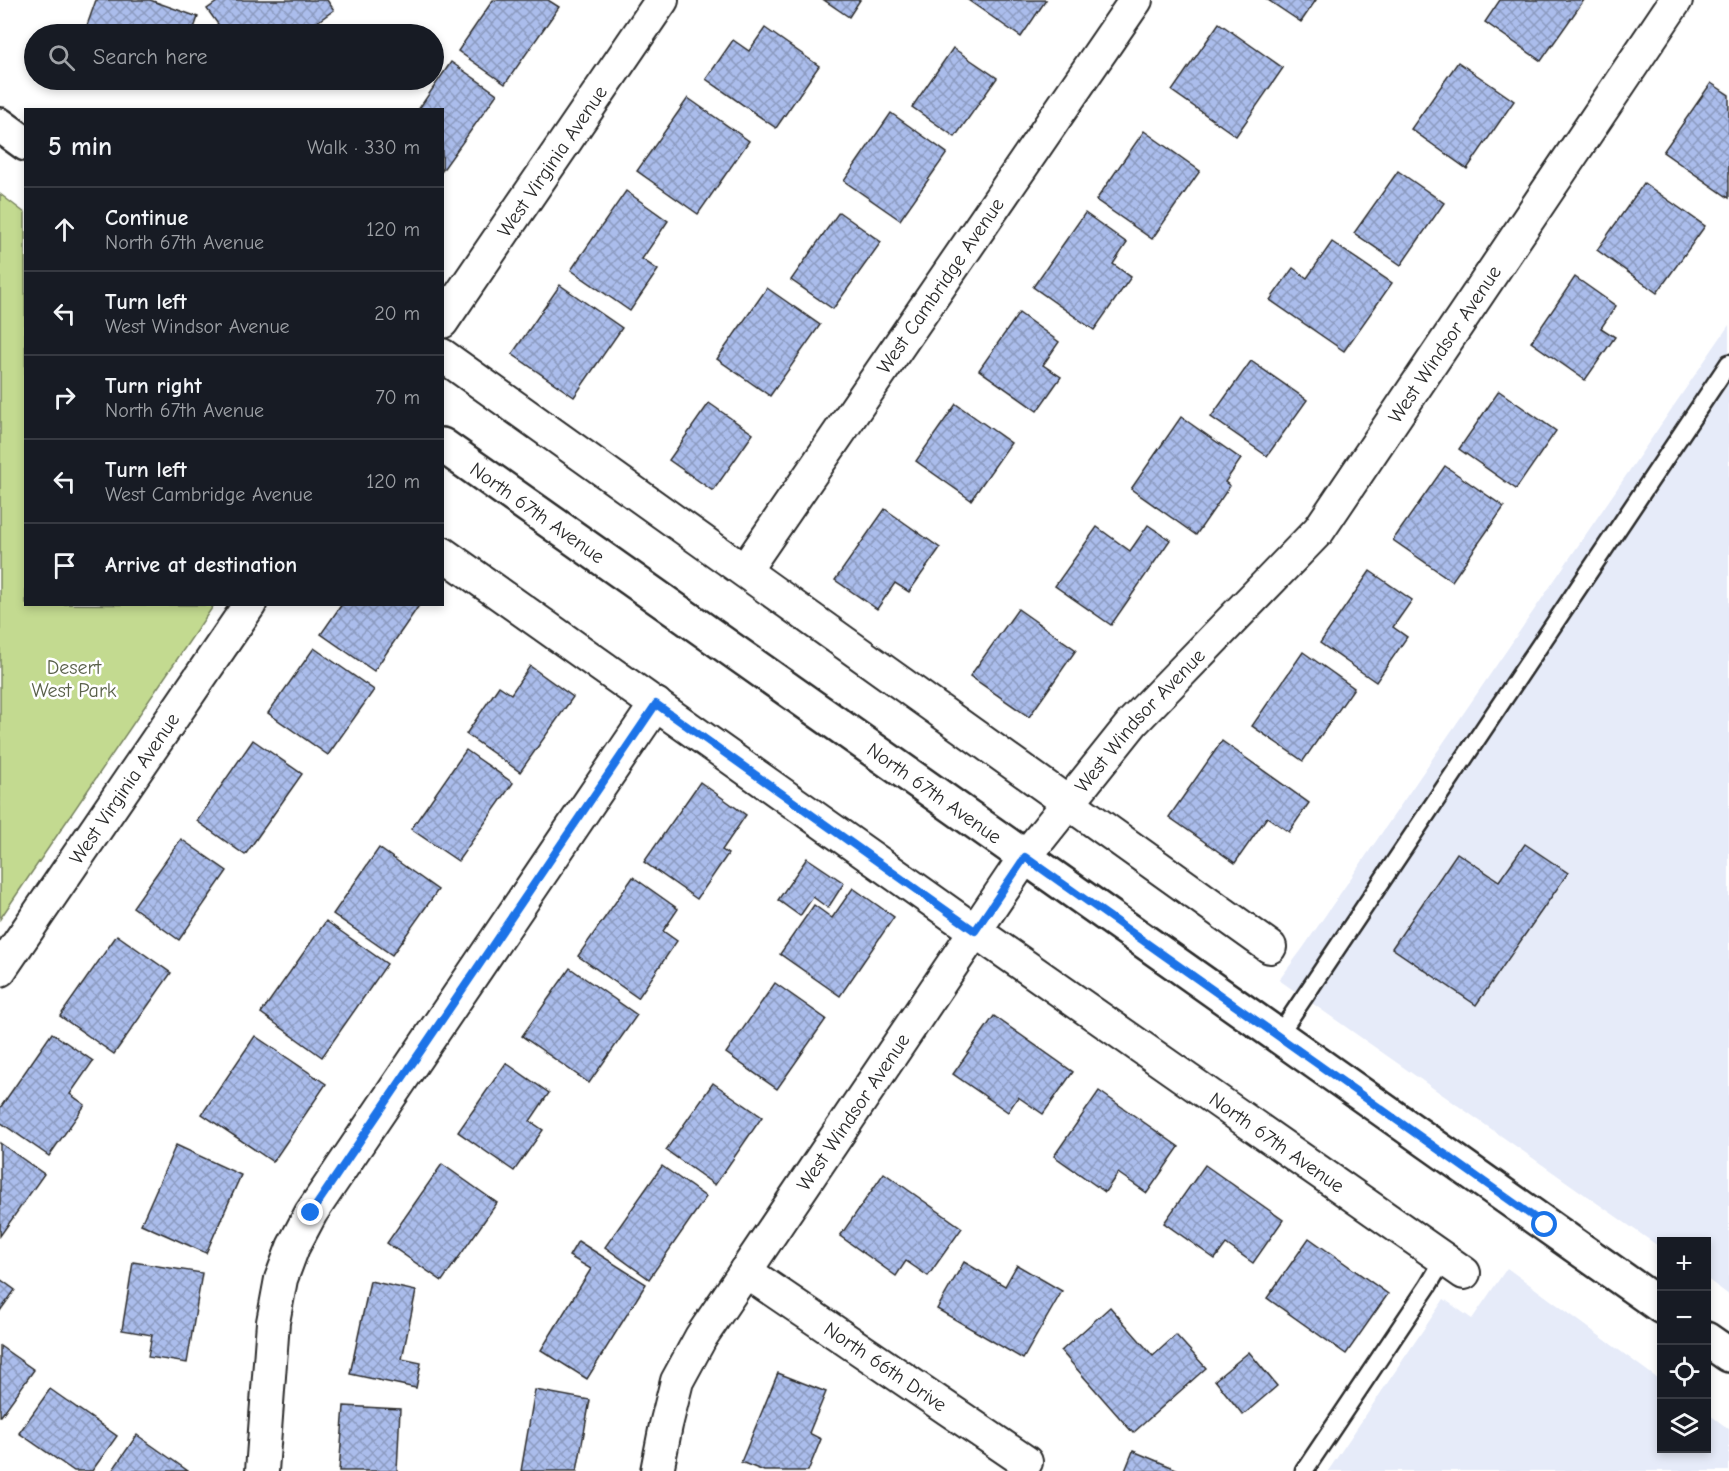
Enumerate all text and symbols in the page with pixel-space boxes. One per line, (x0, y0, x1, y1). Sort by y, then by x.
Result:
search box (24, 24, 444, 90)
icon: search (45, 41, 78, 74)
text: Search here (93, 44, 208, 70)
street label: West Virginia Avenue (493, 81, 612, 241)
text: 5 min (48, 132, 112, 162)
text: Walk · 330 m (307, 136, 420, 159)
street label: West Cambridge Avenue (872, 194, 1009, 378)
text: Continue (105, 205, 188, 231)
icon: ahead (48, 213, 81, 246)
text: 120 m (366, 218, 420, 241)
text: North 67th Avenue (105, 231, 264, 254)
street label: West Windsor Avenue (1384, 261, 1506, 427)
text: Turn left (105, 289, 187, 315)
icon: left (48, 297, 81, 330)
text: 20 m (374, 302, 420, 325)
text: West Windsor Avenue (105, 315, 290, 338)
text: Turn right (105, 373, 202, 399)
icon: right (48, 381, 81, 414)
text: 70 m (375, 386, 420, 409)
text: North 67th Avenue (105, 399, 264, 422)
text: Turn left (105, 457, 187, 483)
street label: North 67th Avenue (466, 458, 609, 568)
icon: left (48, 465, 81, 498)
text: 120 m (366, 470, 420, 493)
text: West Cambridge Avenue (105, 483, 313, 506)
icon: arrive (48, 549, 81, 582)
text: Arrive at destination (105, 552, 297, 578)
street label: West Windsor Avenue (1070, 644, 1210, 797)
park label: Desert West Park (31, 656, 117, 702)
street label: West Virginia Avenue (65, 709, 184, 869)
street label: North 67th Avenue (863, 738, 1006, 849)
street label: West Windsor Avenue (792, 1029, 915, 1195)
street label: North 67th Avenue (1205, 1088, 1349, 1198)
route end (297, 1199, 323, 1225)
route start (1531, 1211, 1557, 1237)
map controls (1657, 1237, 1711, 1453)
button: + (1657, 1237, 1711, 1291)
button: − (1657, 1291, 1711, 1345)
street label: North 66th Drive (820, 1317, 951, 1417)
button: locate (1657, 1345, 1711, 1399)
button: layers (1657, 1399, 1711, 1453)

